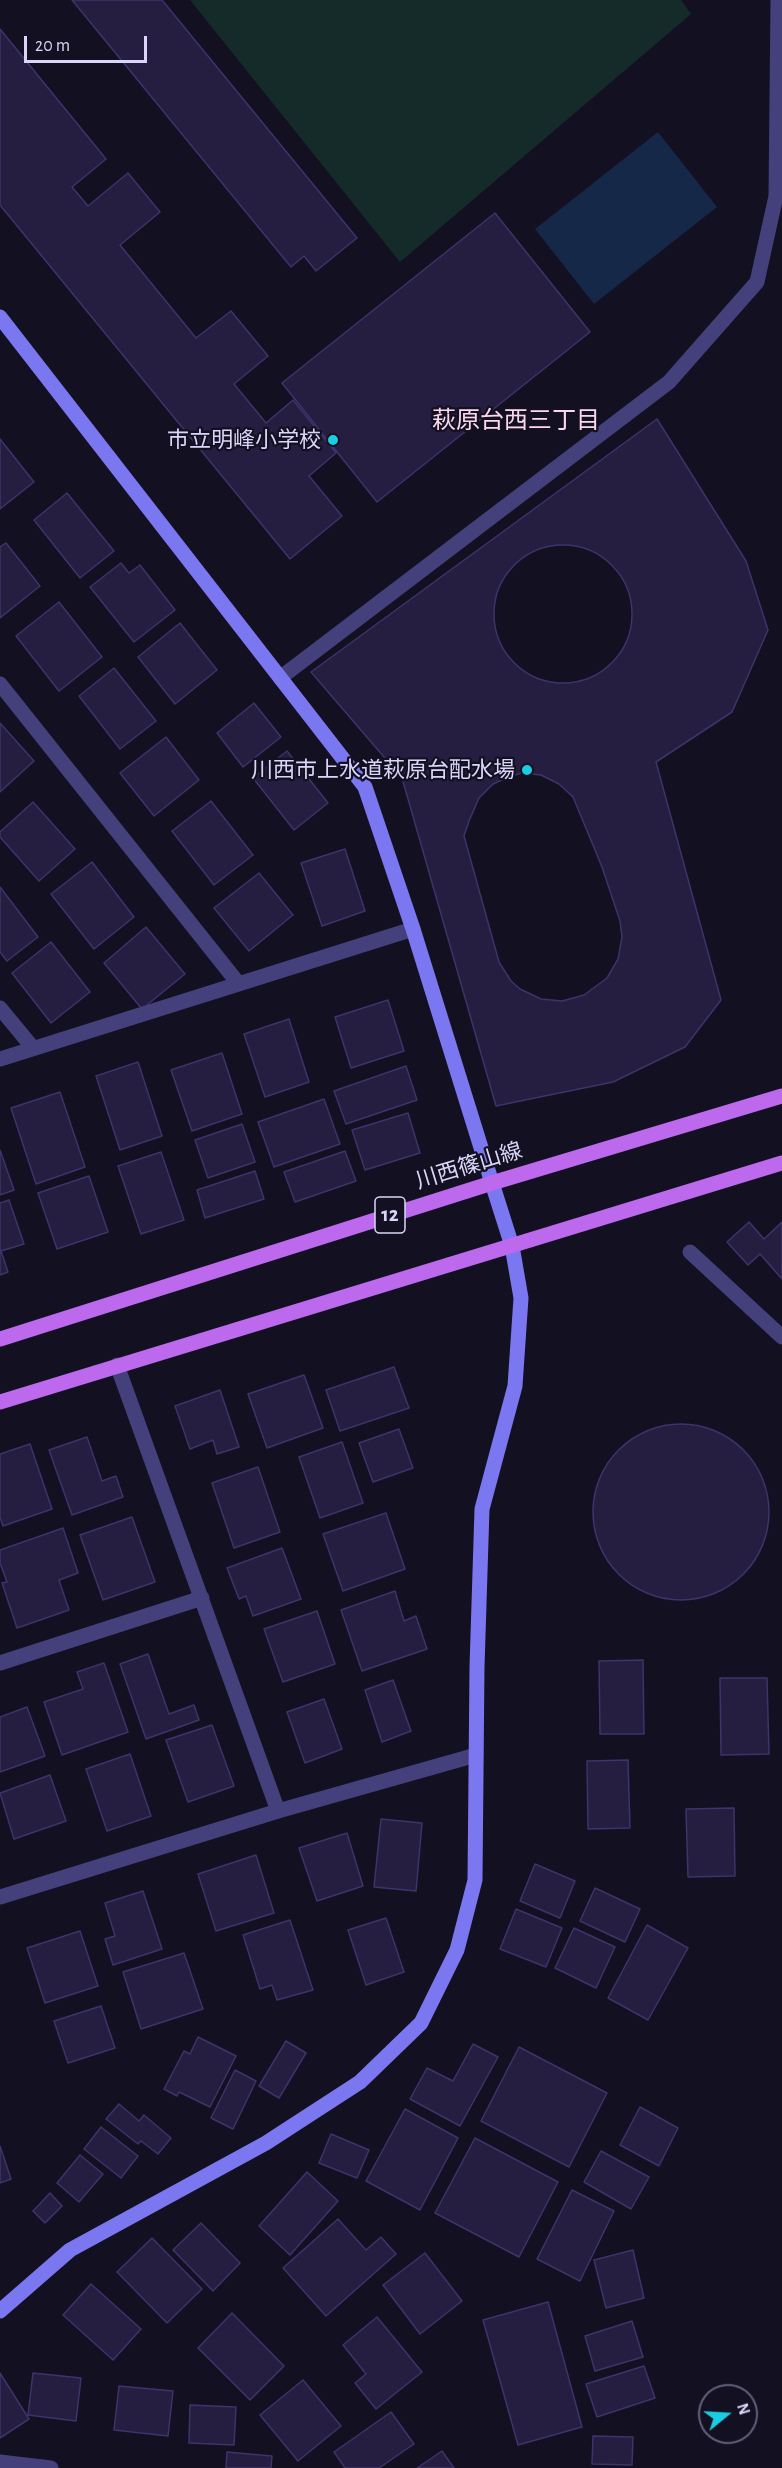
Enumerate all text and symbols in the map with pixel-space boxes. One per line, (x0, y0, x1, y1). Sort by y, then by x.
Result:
scale bar (27, 24, 150, 62)
text: 20 m (35, 37, 70, 55)
district label: 萩原台西三丁目 (432, 407, 600, 435)
place label: 市立明峰小学校 (167, 427, 321, 453)
marker: 市立明峰小学校 (326, 433, 340, 447)
place label: 川西市上水道萩原台配水場 (251, 757, 515, 783)
marker: 川西市上水道萩原台配水場 (520, 763, 534, 777)
street label: 川西篠山線 (413, 1137, 525, 1195)
road number: 12 (375, 1197, 405, 1233)
north arrow (698, 2384, 758, 2444)
text: N (734, 2401, 753, 2417)

